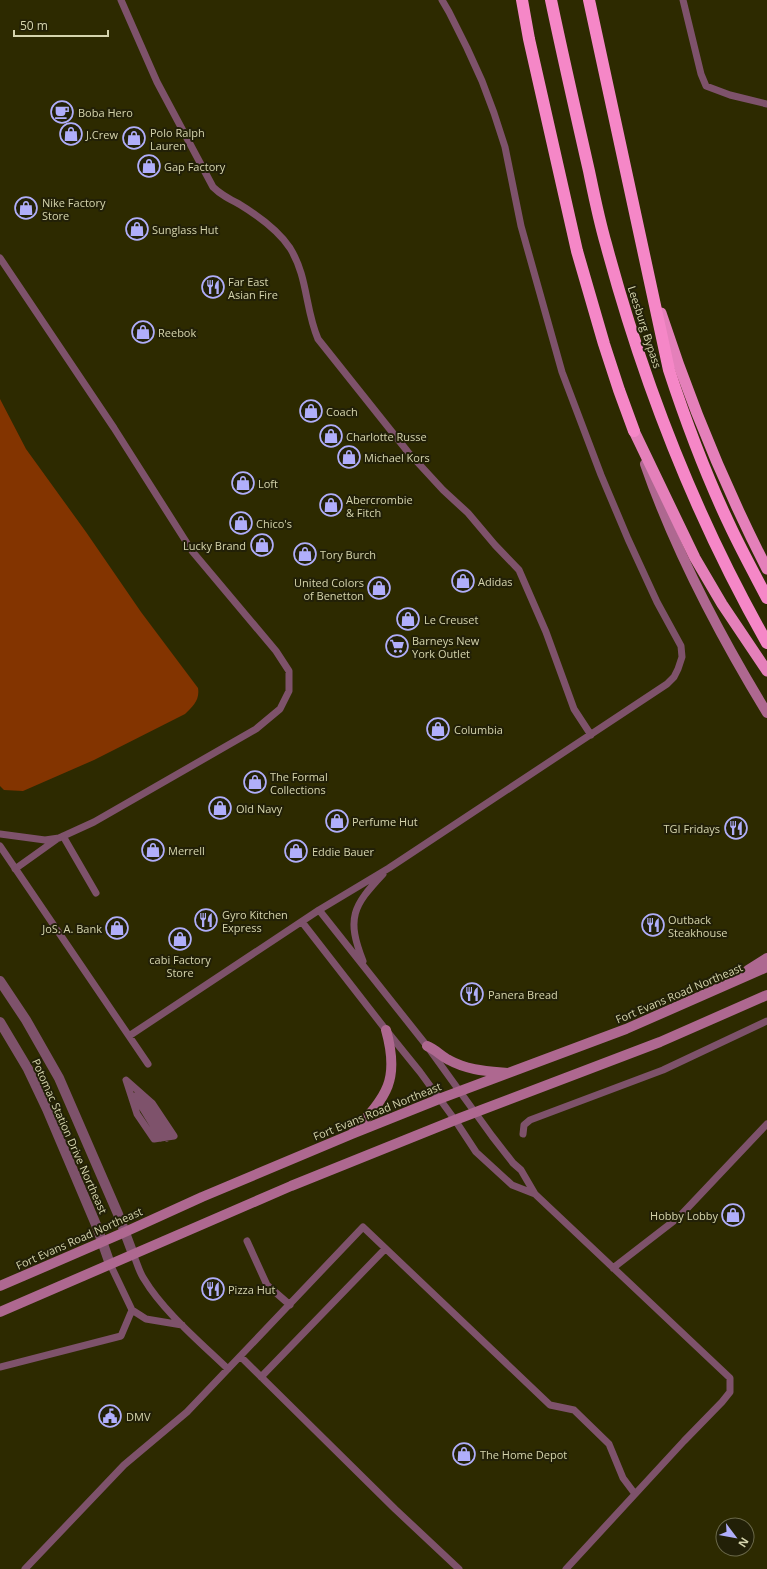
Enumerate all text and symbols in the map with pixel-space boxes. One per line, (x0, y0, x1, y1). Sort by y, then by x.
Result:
scale bar (14, 12, 108, 38)
text: 50 m (20, 17, 48, 34)
cafe icon: Boba Hero (49, 99, 75, 125)
place label: Boba Hero (78, 105, 133, 120)
shop icon: J.Crew (58, 121, 84, 147)
shop icon: Polo Ralph Lauren (121, 125, 147, 151)
place label: Polo Ralph Lauren (150, 125, 205, 153)
place label: J.Crew (85, 127, 118, 142)
shop icon: Gap Factory (136, 153, 162, 179)
place label: Gap Factory (164, 159, 226, 174)
shop icon: Nike Factory Store (13, 195, 39, 221)
place label: Nike Factory Store (42, 195, 106, 223)
shop icon: Sunglass Hut (124, 216, 150, 242)
place label: Sunglass Hut (152, 222, 219, 237)
restaurant icon: Far East Asian Fire (200, 274, 226, 300)
place label: Far East Asian Fire (228, 274, 278, 302)
street label: Leesburg Bypass (625, 284, 665, 370)
shop icon: Reebok (130, 319, 156, 345)
place label: Reebok (158, 325, 196, 340)
shop icon: Coach (298, 398, 324, 424)
place label: Coach (326, 404, 358, 419)
shop icon: Charlotte Russe (318, 423, 344, 449)
place label: Charlotte Russe (346, 429, 427, 444)
shop icon: Michael Kors (336, 444, 362, 470)
place label: Michael Kors (364, 450, 430, 465)
shop icon: Loft (230, 470, 256, 496)
place label: Loft (258, 476, 278, 491)
shop icon: Abercrombie & Fitch (318, 492, 344, 518)
place label: Abercrombie & Fitch (346, 492, 413, 520)
shop icon: Chico's (228, 510, 254, 536)
place label: Chico's (256, 516, 292, 531)
shop icon: Lucky Brand (249, 532, 275, 558)
place label: Lucky Brand (183, 538, 246, 553)
shop icon: Tory Burch (292, 541, 318, 567)
place label: Tory Burch (320, 547, 376, 562)
shop icon: Adidas (450, 568, 476, 594)
place label: Adidas (478, 574, 513, 589)
place label: United Colors of Benetton (294, 575, 364, 603)
shop icon: United Colors of Benetton (366, 575, 392, 601)
shop icon: Le Creuset (395, 606, 421, 632)
place label: Le Creuset (424, 612, 479, 627)
supermarket icon: Barneys New York Outlet (384, 633, 410, 659)
place label: Barneys New York Outlet (412, 633, 480, 661)
shop icon: Columbia (425, 716, 451, 742)
place label: Columbia (454, 722, 503, 737)
shop icon: The Formal Collections (242, 769, 268, 795)
place label: The Formal Collections (270, 769, 328, 797)
shop icon: Old Navy (207, 795, 233, 821)
place label: Old Navy (236, 801, 283, 816)
shop icon: Perfume Hut (324, 808, 350, 834)
place label: Perfume Hut (352, 814, 418, 829)
restaurant icon: TGI Fridays (723, 815, 749, 841)
place label: TGI Fridays (663, 821, 720, 836)
shop icon: Merrell (140, 837, 166, 863)
shop icon: Eddie Bauer (283, 838, 309, 864)
place label: Merrell (168, 843, 205, 858)
place label: Eddie Bauer (312, 844, 375, 859)
restaurant icon: Gyro Kitchen Express (193, 907, 219, 933)
place label: Gyro Kitchen Express (222, 907, 288, 935)
restaurant icon: Outback Steakhouse (640, 912, 666, 938)
place label: Outback Steakhouse (668, 912, 728, 940)
shop icon: JoS. A. Bank (104, 915, 130, 941)
place label: JoS. A. Bank (41, 921, 102, 936)
shop icon: cabi Factory Store (167, 926, 193, 952)
place label: cabi Factory Store (149, 952, 211, 980)
street label: Fort Evans Road Northeast (613, 959, 745, 1027)
restaurant icon: Panera Bread (459, 981, 485, 1007)
place label: Panera Bread (488, 987, 558, 1002)
street label: Potomac Station Drive Northeast (29, 1056, 111, 1216)
street label: Fort Evans Road Northeast (311, 1078, 443, 1144)
shop icon: Hobby Lobby (720, 1202, 746, 1228)
street label: Fort Evans Road Northeast (13, 1203, 145, 1273)
place label: Hobby Lobby (650, 1208, 718, 1223)
restaurant icon: Pizza Hut (200, 1276, 226, 1302)
place label: Pizza Hut (228, 1282, 276, 1297)
public building icon: DMV (97, 1403, 123, 1429)
place label: DMV (126, 1409, 151, 1424)
shop icon: The Home Depot (451, 1441, 477, 1467)
place label: The Home Depot (480, 1447, 567, 1462)
north arrow (715, 1517, 755, 1557)
text: N (735, 1535, 753, 1550)

